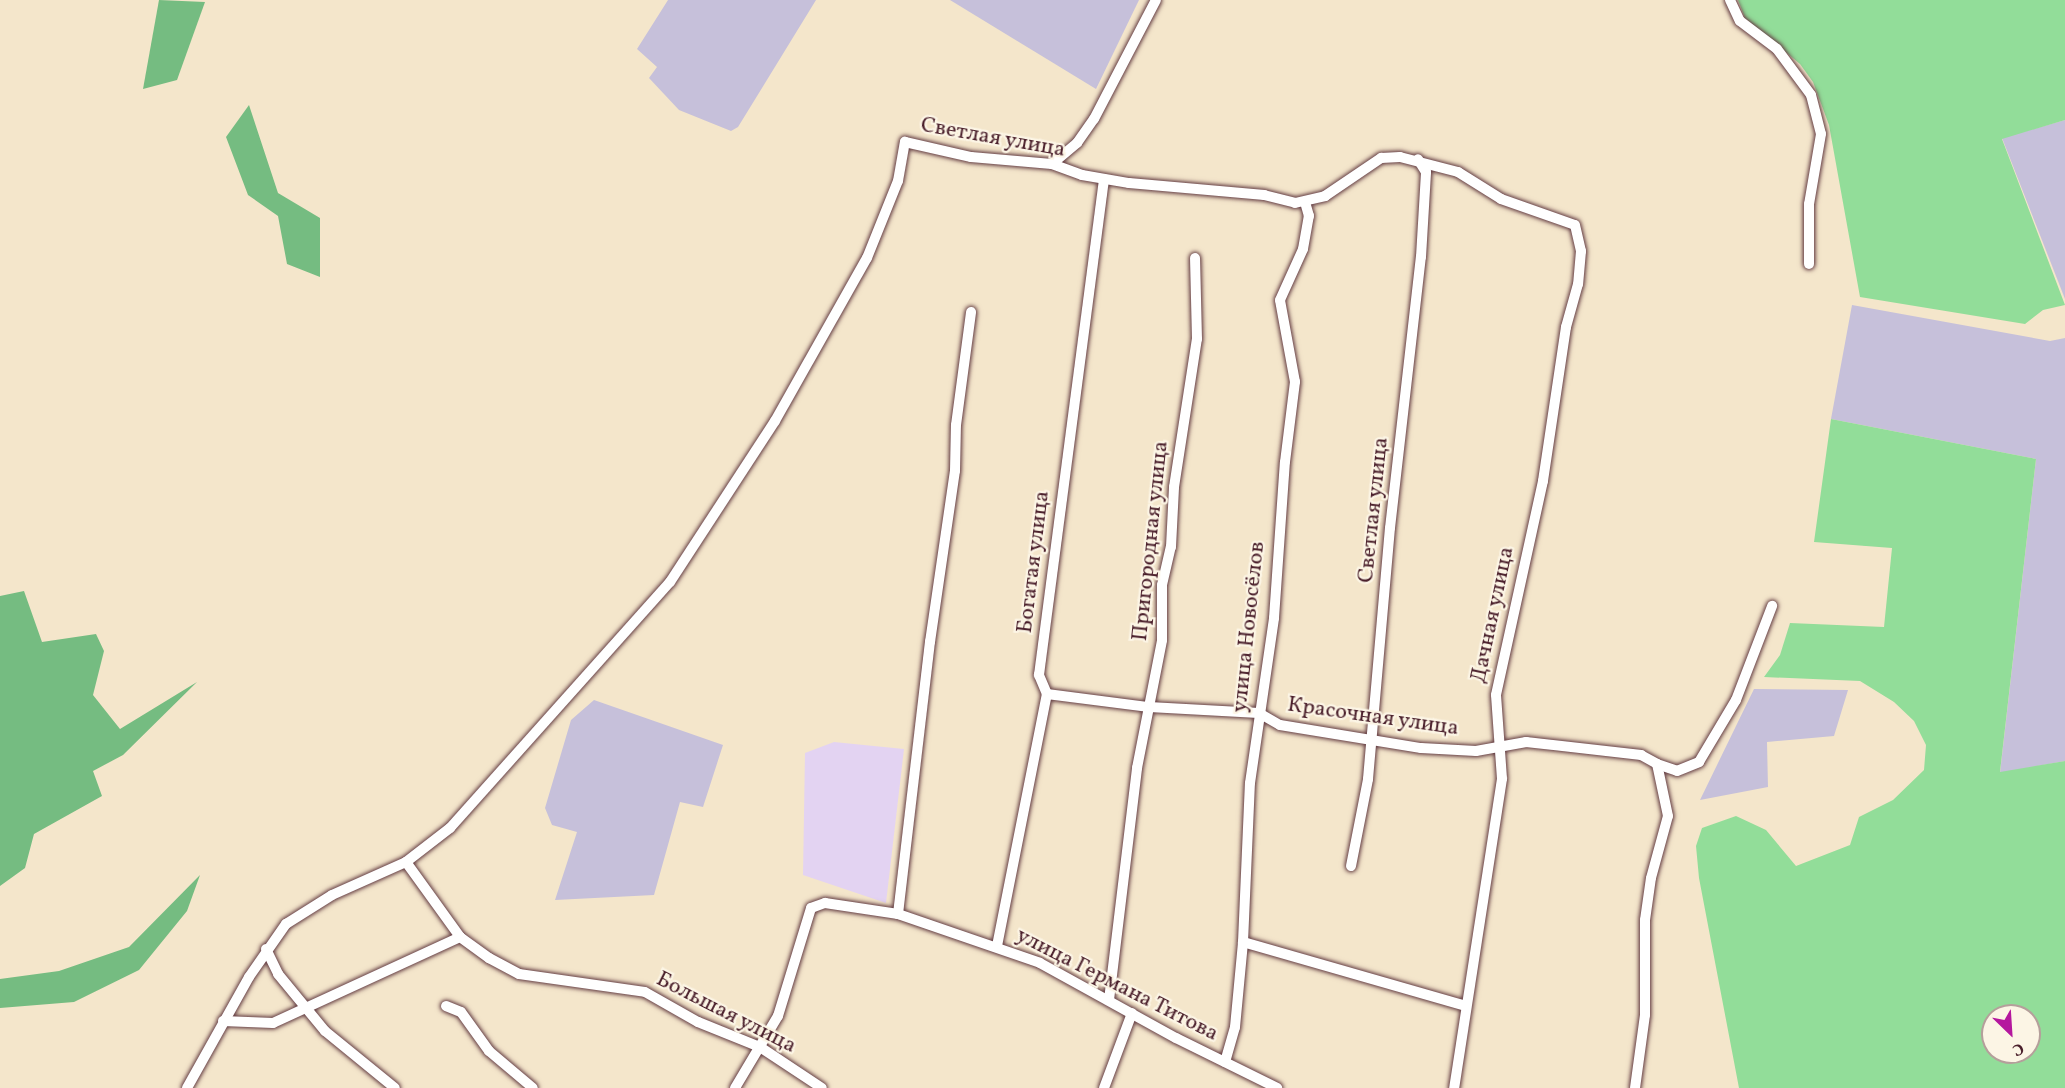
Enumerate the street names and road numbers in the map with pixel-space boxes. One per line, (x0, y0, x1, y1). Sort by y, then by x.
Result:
street label: Светлая улица (918, 112, 1068, 164)
street label: Светлая улица (1353, 436, 1395, 584)
street label: Пригородная улица (1127, 439, 1175, 643)
street label: Богатая улица (1012, 489, 1056, 635)
street label: улица Новосёлов (1227, 540, 1271, 714)
street label: Дачная улица (1466, 544, 1520, 686)
street label: Красочная улица (1285, 692, 1461, 742)
street label: улица Германа Титова (1011, 922, 1223, 1048)
street label: Большая улица (651, 966, 801, 1060)

